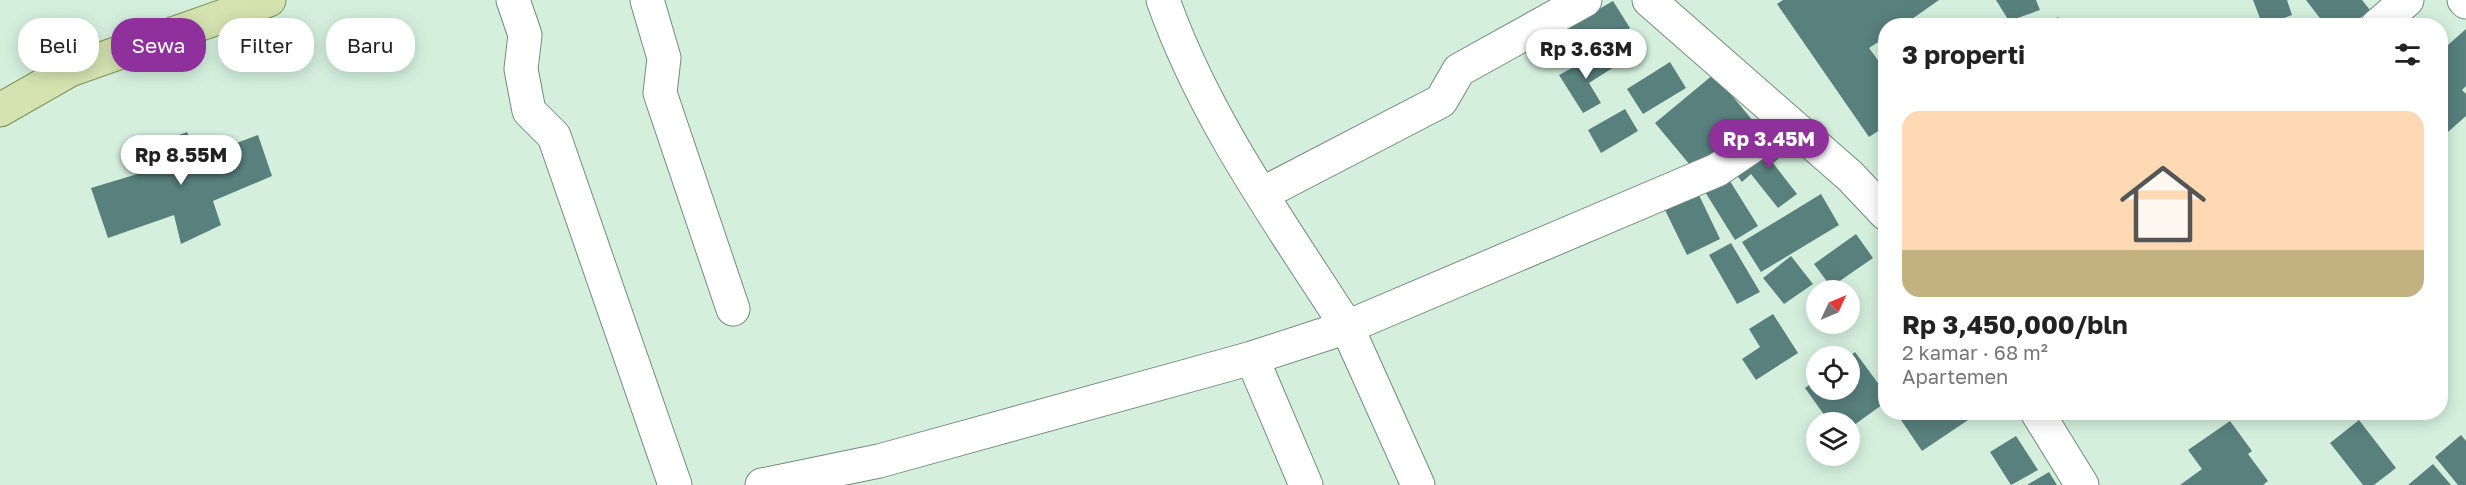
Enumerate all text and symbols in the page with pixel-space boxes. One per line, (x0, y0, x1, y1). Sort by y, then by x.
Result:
chip: Beli (18, 18, 99, 72)
chip: Sewa (111, 18, 206, 72)
chip: Filter (218, 18, 314, 72)
chip: Baru (326, 18, 415, 72)
pin: Rp 3.63M (1524, 29, 1648, 80)
text: Rp 3.63M (1540, 36, 1632, 60)
icon: filters (2391, 38, 2424, 71)
text: 3 properti (1902, 39, 2025, 70)
pin: Rp 3.45M (1707, 119, 1831, 170)
text: Rp 3.45M (1723, 126, 1815, 150)
pin: Rp 8.55M (119, 135, 243, 186)
text: Rp 8.55M (135, 142, 227, 166)
icon: home (2109, 150, 2217, 258)
north arrow (1806, 280, 1860, 334)
map controls (1806, 280, 1860, 466)
text: Rp 3,450,000/bln (1902, 309, 2128, 340)
text: 2 kamar · 68 m² (1902, 340, 2048, 364)
button: locate (1806, 346, 1860, 400)
text: Apartemen (1902, 364, 2008, 388)
button: layers (1806, 412, 1860, 466)

